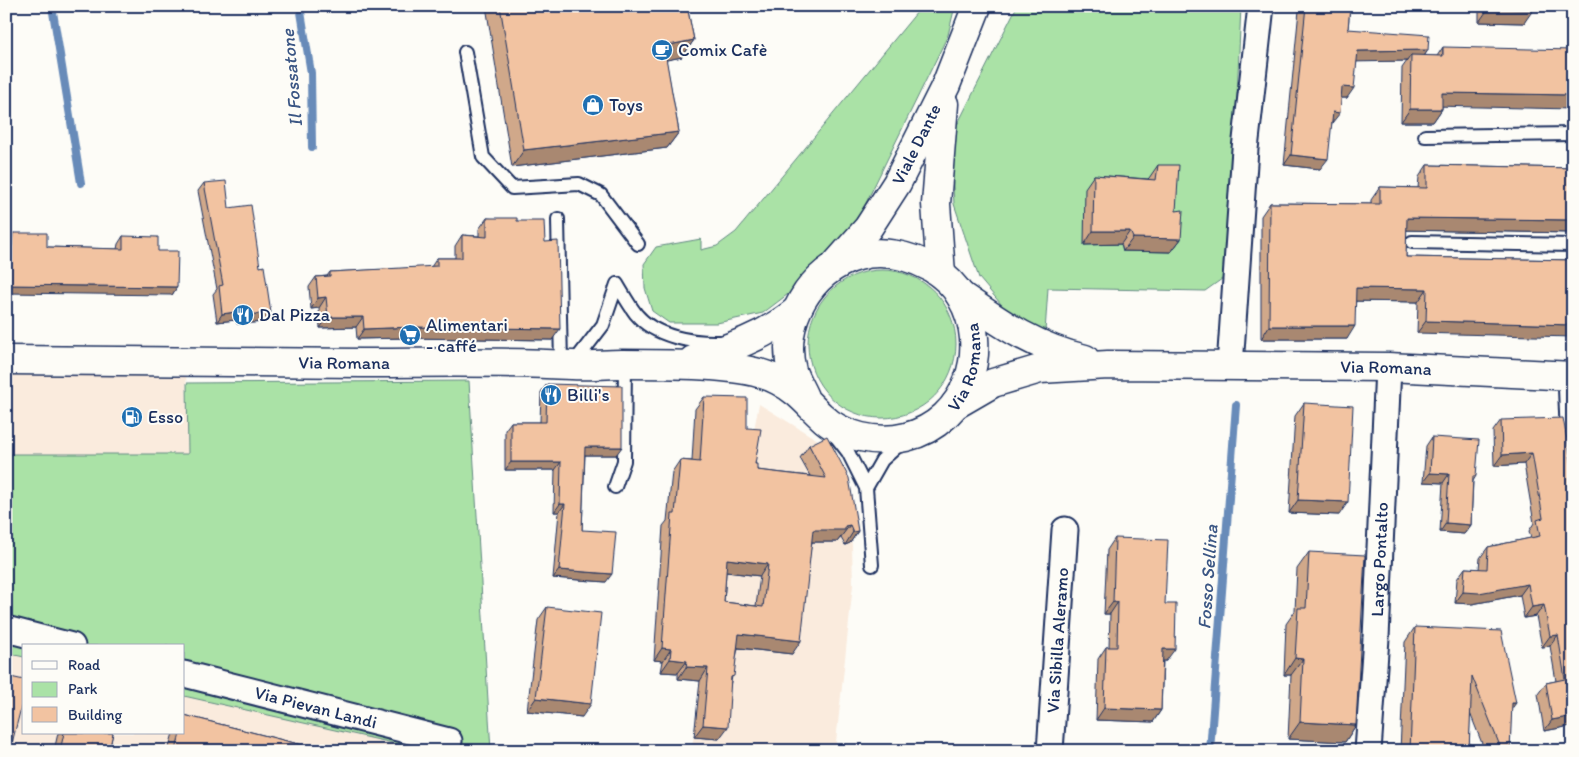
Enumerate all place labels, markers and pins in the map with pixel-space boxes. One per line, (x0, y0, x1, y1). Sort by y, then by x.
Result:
cafe icon: Comix Cafè (650, 38, 674, 62)
place label: Comix Cafè (678, 39, 767, 61)
shop icon: Toys (581, 93, 605, 117)
place label: Toys (609, 94, 643, 116)
restaurant icon: Dal Pizza (231, 303, 255, 327)
place label: Dal Pizza (259, 304, 331, 326)
place label: Alimentari - caffé (426, 314, 508, 357)
supermarket icon: Alimentari - caffé (398, 323, 422, 347)
restaurant icon: Billi's (539, 383, 563, 407)
place label: Billi's (567, 384, 610, 406)
fuel station icon: Esso (120, 405, 144, 429)
place label: Esso (148, 406, 183, 428)

